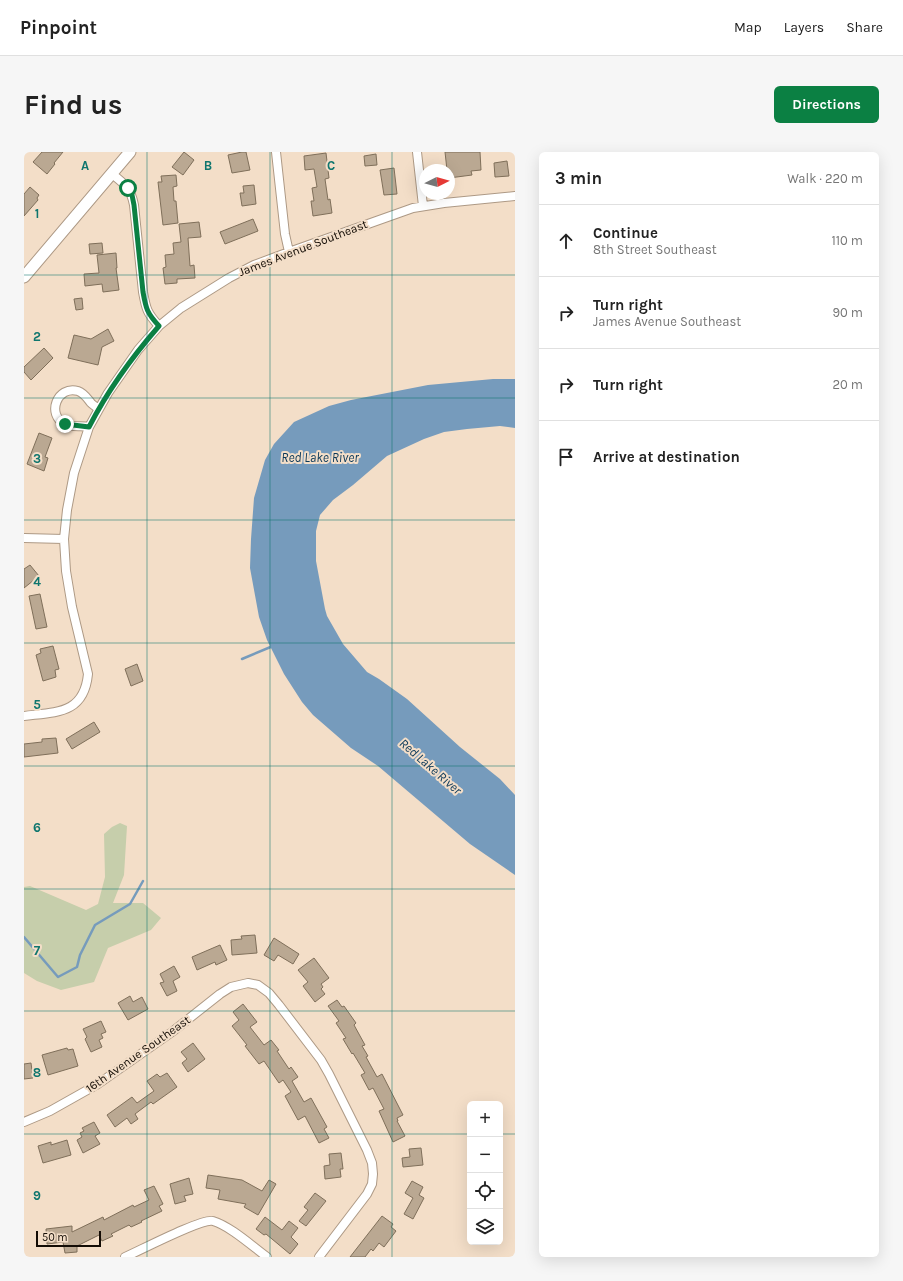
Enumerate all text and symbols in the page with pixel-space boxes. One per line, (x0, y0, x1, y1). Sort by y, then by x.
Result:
text: Pinpoint (20, 17, 97, 39)
text: Map (734, 19, 762, 36)
text: Layers (784, 19, 824, 36)
text: Share (846, 19, 883, 36)
button: Directions (774, 86, 879, 123)
text: Find us (24, 88, 123, 121)
text: A (81, 158, 89, 173)
text: B (204, 158, 212, 173)
text: C (327, 158, 335, 173)
north arrow (419, 164, 455, 200)
text: 3 min (555, 168, 602, 188)
text: Walk · 220 m (787, 171, 863, 186)
route start (119, 179, 137, 197)
text: 1 (35, 206, 39, 221)
street label: James Avenue Southeast (237, 217, 370, 279)
text: Continue (593, 224, 658, 242)
icon: ahead (555, 230, 577, 252)
text: 110 m (831, 233, 863, 248)
text: 8th Street Southeast (593, 242, 717, 257)
text: Turn right (593, 296, 663, 314)
icon: right (555, 302, 577, 324)
text: 90 m (832, 305, 863, 320)
text: James Avenue Southeast (593, 314, 741, 329)
text: 2 (33, 329, 41, 344)
icon: right (555, 374, 577, 396)
text: Turn right (593, 376, 663, 394)
text: 20 m (833, 377, 863, 392)
route end (56, 415, 74, 433)
icon: arrive (555, 446, 577, 468)
text: Arrive at destination (593, 448, 740, 466)
water label: Red Lake River (281, 450, 359, 465)
text: 3 (33, 451, 41, 466)
text: 4 (33, 574, 41, 589)
text: 5 (33, 697, 41, 712)
water label: Red Lake River (397, 735, 465, 798)
text: 6 (33, 820, 41, 835)
text: 7 (34, 943, 41, 958)
street label: 16th Avenue Southeast (83, 1012, 193, 1095)
text: 8 (33, 1065, 41, 1080)
map controls (467, 1101, 503, 1245)
button: + (467, 1101, 503, 1137)
button: − (467, 1137, 503, 1173)
button: locate (467, 1173, 503, 1209)
text: 9 (33, 1188, 41, 1203)
button: layers (467, 1209, 503, 1245)
scale bar (36, 1229, 101, 1248)
text: 50 m (42, 1231, 68, 1244)

